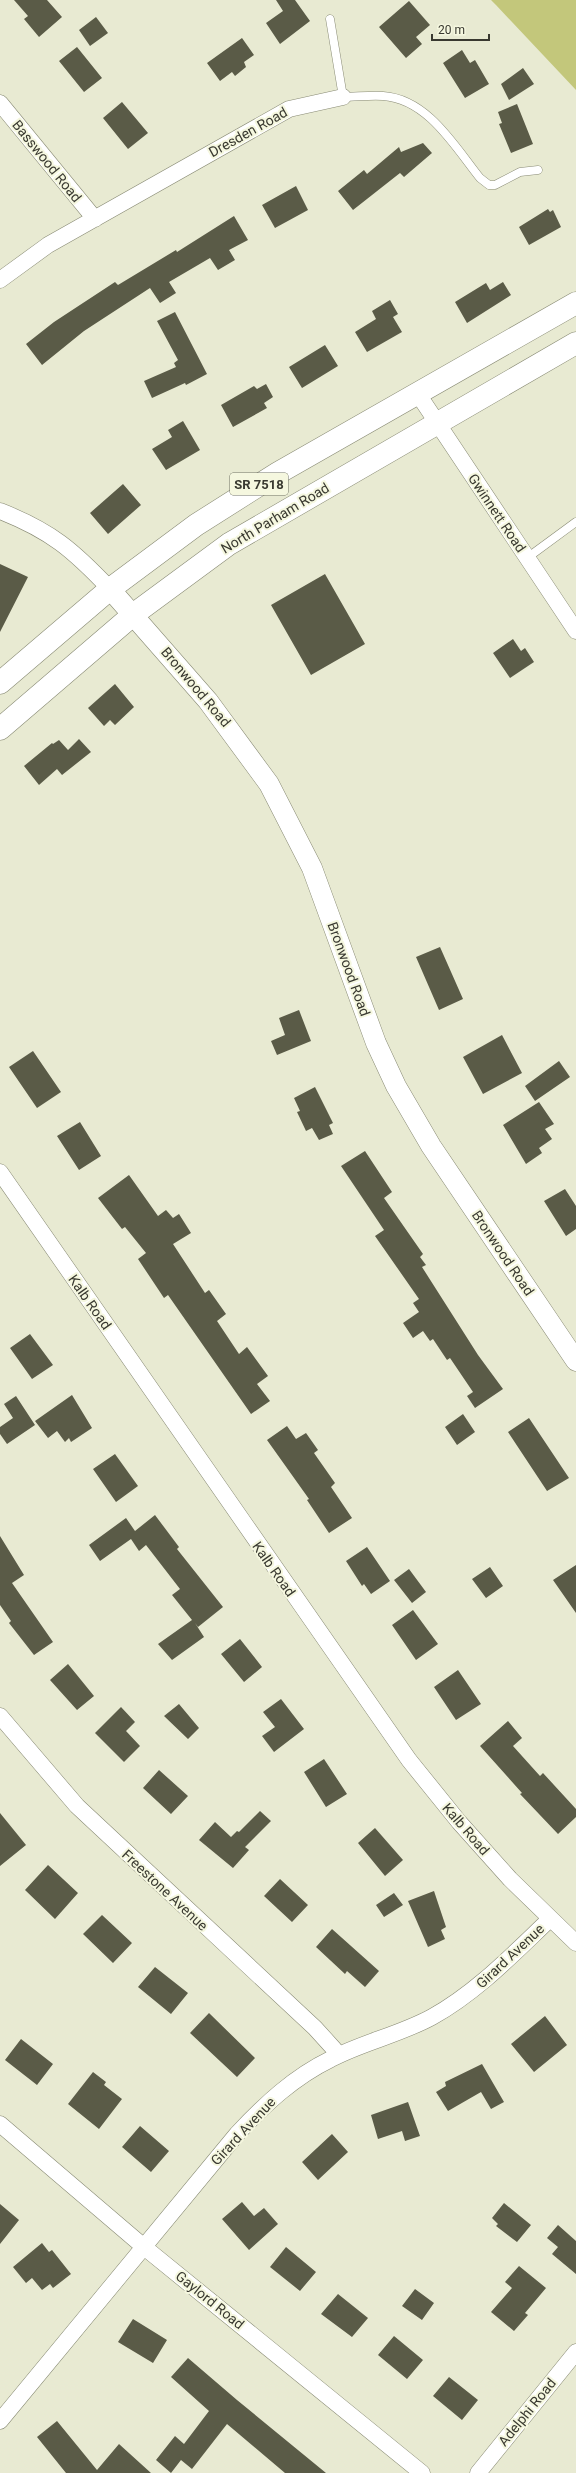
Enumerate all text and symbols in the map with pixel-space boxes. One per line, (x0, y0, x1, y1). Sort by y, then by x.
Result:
scale bar (432, 16, 489, 42)
text: 20 m (438, 23, 465, 37)
street label: Dresden Road (206, 104, 290, 160)
street label: Basswood Road (9, 117, 85, 205)
street label: Gwinnett Road (465, 471, 529, 555)
road number: SR 7518 (230, 473, 288, 495)
street label: North Parham Road (218, 479, 332, 557)
street label: Bronwood Road (158, 644, 234, 730)
street label: Bronwood Road (325, 920, 373, 1018)
street label: Bronwood Road (469, 1207, 537, 1299)
street label: Kalb Road (65, 1271, 115, 1333)
street label: Kalb Road (249, 1538, 299, 1600)
street label: Kalb Road (439, 1800, 493, 1858)
street label: Freestone Avenue (119, 1846, 211, 1934)
street label: Girard Avenue (473, 1921, 547, 1991)
street label: Girard Avenue (208, 2094, 278, 2168)
street label: Gaylord Road (173, 2268, 247, 2332)
street label: Adelphi Road (495, 2375, 559, 2449)

